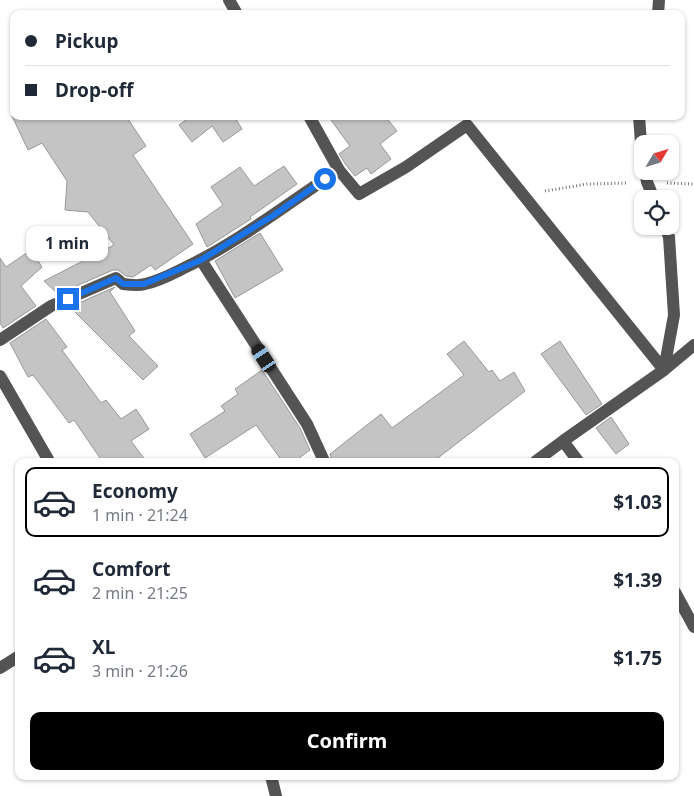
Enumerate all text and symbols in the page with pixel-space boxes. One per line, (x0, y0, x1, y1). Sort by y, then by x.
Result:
text: Pickup (55, 28, 118, 54)
text: Drop-off (55, 77, 134, 103)
north arrow (634, 135, 679, 180)
map controls (634, 135, 679, 235)
route start (314, 168, 336, 190)
button: locate (634, 190, 679, 235)
callout: 1 min (27, 226, 109, 262)
text: 1 min (45, 232, 89, 254)
route end (57, 288, 79, 310)
car (249, 341, 278, 375)
text: Economy (92, 478, 178, 504)
icon: car (32, 480, 77, 525)
text: $1.03 (613, 489, 662, 515)
text: 1 min · 21:24 (92, 504, 188, 526)
text: Comfort (92, 556, 171, 582)
icon: car (32, 558, 77, 603)
text: $1.39 (613, 567, 662, 593)
text: 2 min · 21:25 (92, 582, 188, 604)
text: XL (92, 634, 115, 660)
icon: car (32, 636, 77, 681)
text: $1.75 (613, 645, 662, 671)
text: 3 min · 21:26 (92, 660, 188, 682)
button: Confirm (30, 712, 664, 770)

